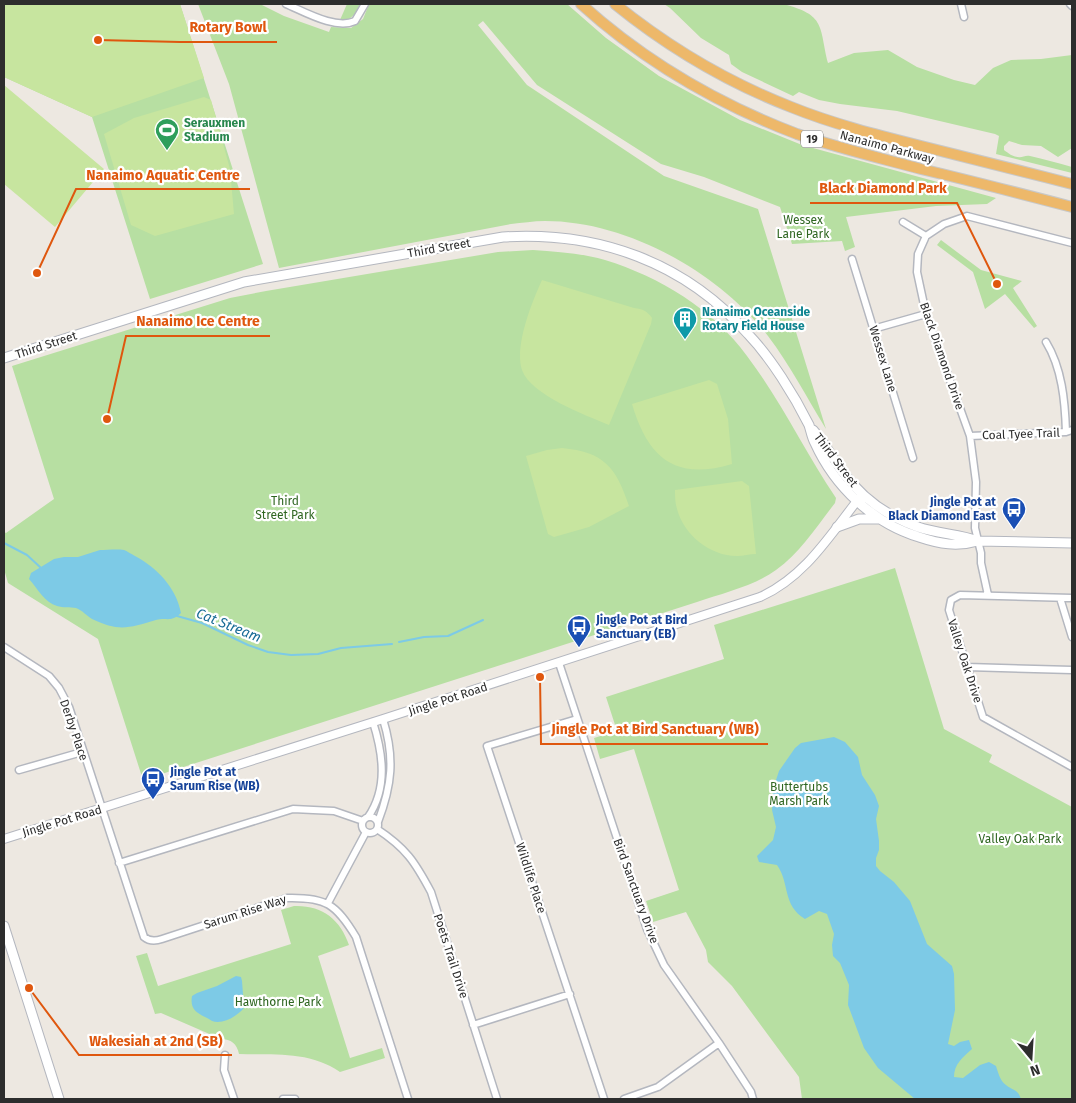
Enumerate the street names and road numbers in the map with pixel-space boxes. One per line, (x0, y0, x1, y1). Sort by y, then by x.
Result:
street label: Nanaimo Parkway (839, 128, 935, 166)
road number: 19 (801, 130, 823, 148)
street label: Third Street (406, 235, 472, 260)
street label: Black Diamond Drive (917, 300, 967, 412)
street label: Wessex Lane (866, 324, 900, 394)
street label: Third Street (13, 328, 79, 362)
street label: Coal Tyee Trail (982, 426, 1061, 442)
street label: Third Street (811, 430, 861, 490)
street label: Valley Oak Drive (945, 617, 985, 705)
street label: Jingle Pot Road (407, 680, 489, 718)
street label: Derby Place (57, 697, 91, 763)
street label: Jingle Pot Road (21, 802, 103, 840)
street label: Bird Sanctuary Drive (610, 837, 662, 945)
street label: Wildlife Place (513, 841, 549, 915)
street label: Sarum Rise Way (202, 892, 288, 932)
street label: Poets Trail Drive (431, 912, 471, 1000)

